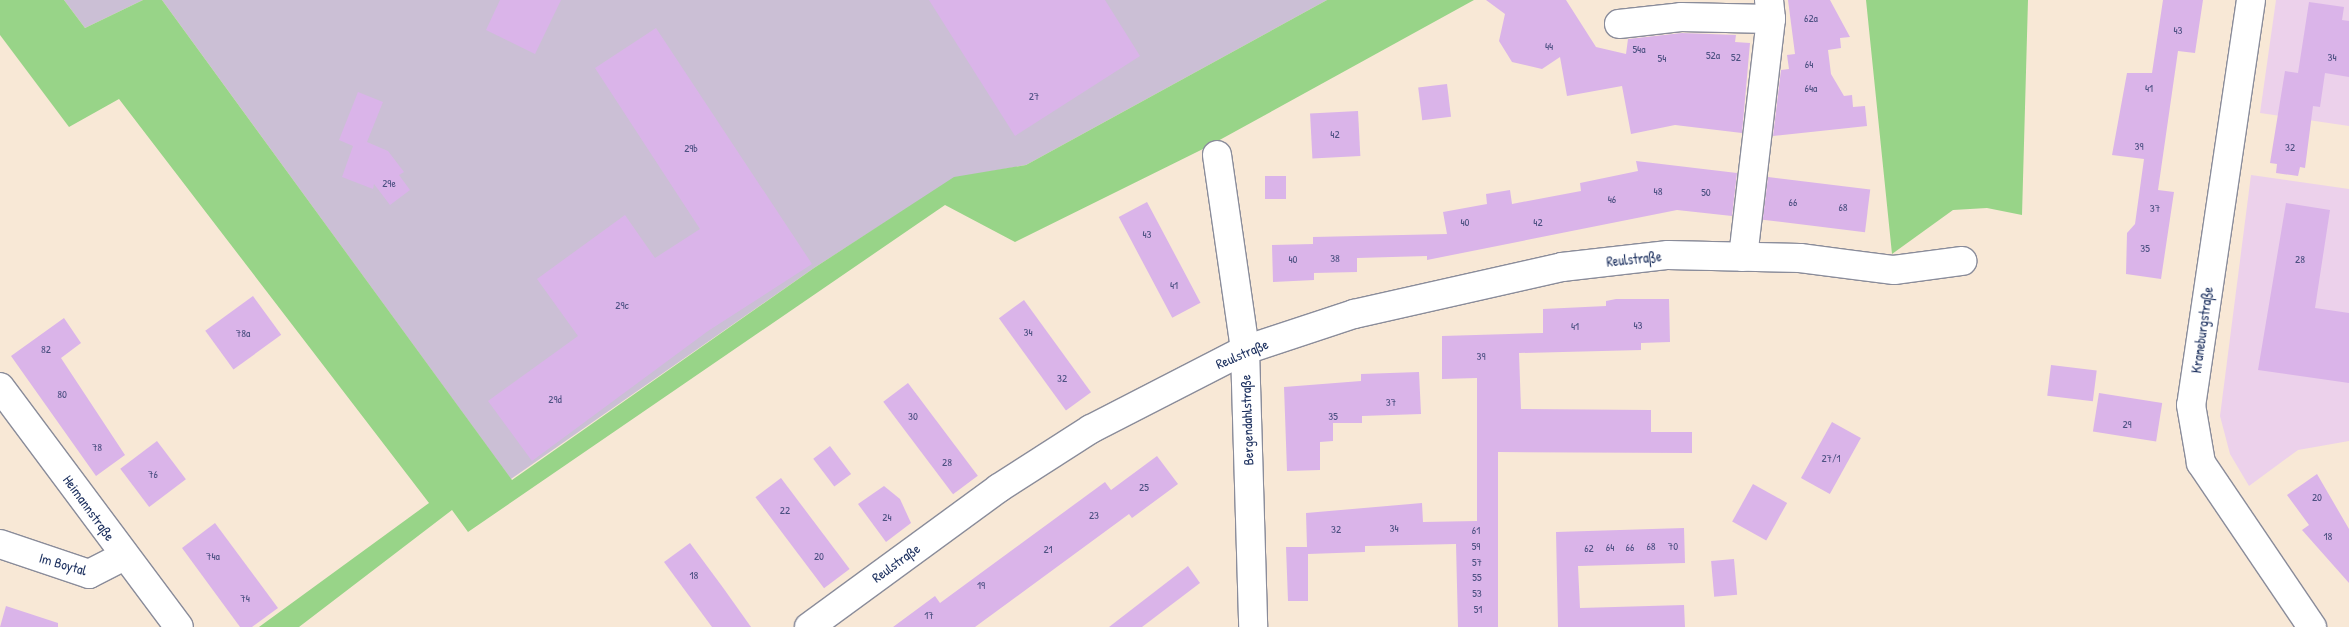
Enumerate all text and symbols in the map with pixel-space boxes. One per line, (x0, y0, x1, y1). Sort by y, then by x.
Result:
house number: 62a (1804, 11, 1818, 25)
house number: 43 (2173, 23, 2183, 37)
house number: 44 (1545, 39, 1553, 53)
house number: 54a (1632, 42, 1646, 56)
house number: 52a (1706, 48, 1720, 62)
house number: 52 (1731, 50, 1741, 64)
house number: 34 (2327, 50, 2337, 64)
house number: 54 (1658, 51, 1666, 65)
house number: 64 (1805, 57, 1813, 71)
house number: 64a (1805, 81, 1817, 95)
house number: 41 (2145, 81, 2153, 95)
house number: 27 (1029, 89, 1039, 103)
house number: 42 (1330, 127, 1340, 141)
house number: 39 (2135, 139, 2143, 153)
house number: 32 (2285, 140, 2295, 154)
house number: 29b (684, 141, 698, 155)
house number: 29e (382, 176, 396, 190)
house number: 48 (1654, 184, 1662, 198)
house number: 50 (1701, 185, 1711, 199)
house number: 46 (1608, 192, 1616, 206)
house number: 66 (1789, 195, 1797, 209)
house number: 68 (1838, 200, 1848, 214)
house number: 37 (2150, 201, 2160, 215)
house number: 40 (1460, 215, 1470, 229)
house number: 42 (1533, 215, 1543, 229)
house number: 43 (1142, 227, 1152, 241)
house number: 35 (2140, 241, 2150, 255)
street label: Reulstraße (1606, 248, 1662, 270)
house number: 38 (1330, 251, 1340, 265)
house number: 40 (1288, 252, 1298, 266)
house number: 28 (2295, 252, 2305, 266)
house number: 41 (1170, 278, 1178, 292)
street label: Kraneburgstraße (2188, 286, 2216, 374)
house number: 29c (615, 298, 629, 312)
house number: 43 (1633, 318, 1643, 332)
house number: 41 (1571, 319, 1579, 333)
house number: 34 (1023, 325, 1033, 339)
house number: 78a (236, 326, 250, 340)
street label: Reulstraße (1213, 335, 1271, 373)
house number: 82 (41, 342, 51, 356)
house number: 39 (1477, 349, 1485, 363)
house number: 32 (1057, 371, 1067, 385)
street label: Bergendahlstraße (1237, 374, 1257, 466)
house number: 80 (57, 387, 67, 401)
house number: 29d (548, 392, 562, 406)
house number: 37 (1386, 395, 1396, 409)
house number: 30 (908, 409, 918, 423)
house number: 35 (1328, 409, 1338, 423)
house number: 29 (2122, 417, 2132, 431)
house number: 78 (92, 440, 102, 454)
house number: 27/1 (1821, 451, 1841, 465)
house number: 28 (942, 455, 952, 469)
house number: 76 (148, 467, 158, 481)
street label: Heimannstraße (60, 472, 118, 544)
house number: 25 (1139, 480, 1149, 494)
house number: 20 (2312, 490, 2322, 504)
house number: 22 (780, 503, 790, 517)
house number: 23 (1089, 508, 1099, 522)
house number: 24 (882, 510, 892, 524)
house number: 34 (1389, 521, 1399, 535)
house number: 32 (1331, 522, 1341, 536)
house number: 61 (1472, 523, 1480, 537)
house number: 18 (2324, 529, 2332, 543)
house number: 59 (1472, 539, 1480, 553)
house number: 68 (1646, 539, 1656, 553)
house number: 70 (1668, 539, 1678, 553)
street label: Reulstraße (869, 540, 923, 586)
house number: 64 (1606, 540, 1614, 554)
house number: 66 (1626, 540, 1634, 554)
house number: 62 (1584, 541, 1594, 555)
house number: 21 (1043, 542, 1053, 556)
street label: Im Boytal (37, 549, 89, 579)
house number: 74a (206, 549, 220, 563)
house number: 20 (814, 549, 824, 563)
house number: 57 (1472, 555, 1482, 569)
house number: 18 (690, 568, 698, 582)
house number: 55 (1472, 570, 1482, 584)
house number: 19 (977, 578, 985, 592)
house number: 53 (1472, 586, 1482, 600)
house number: 74 (240, 591, 250, 605)
house number: 51 (1474, 602, 1482, 616)
house number: 17 (924, 608, 934, 622)

